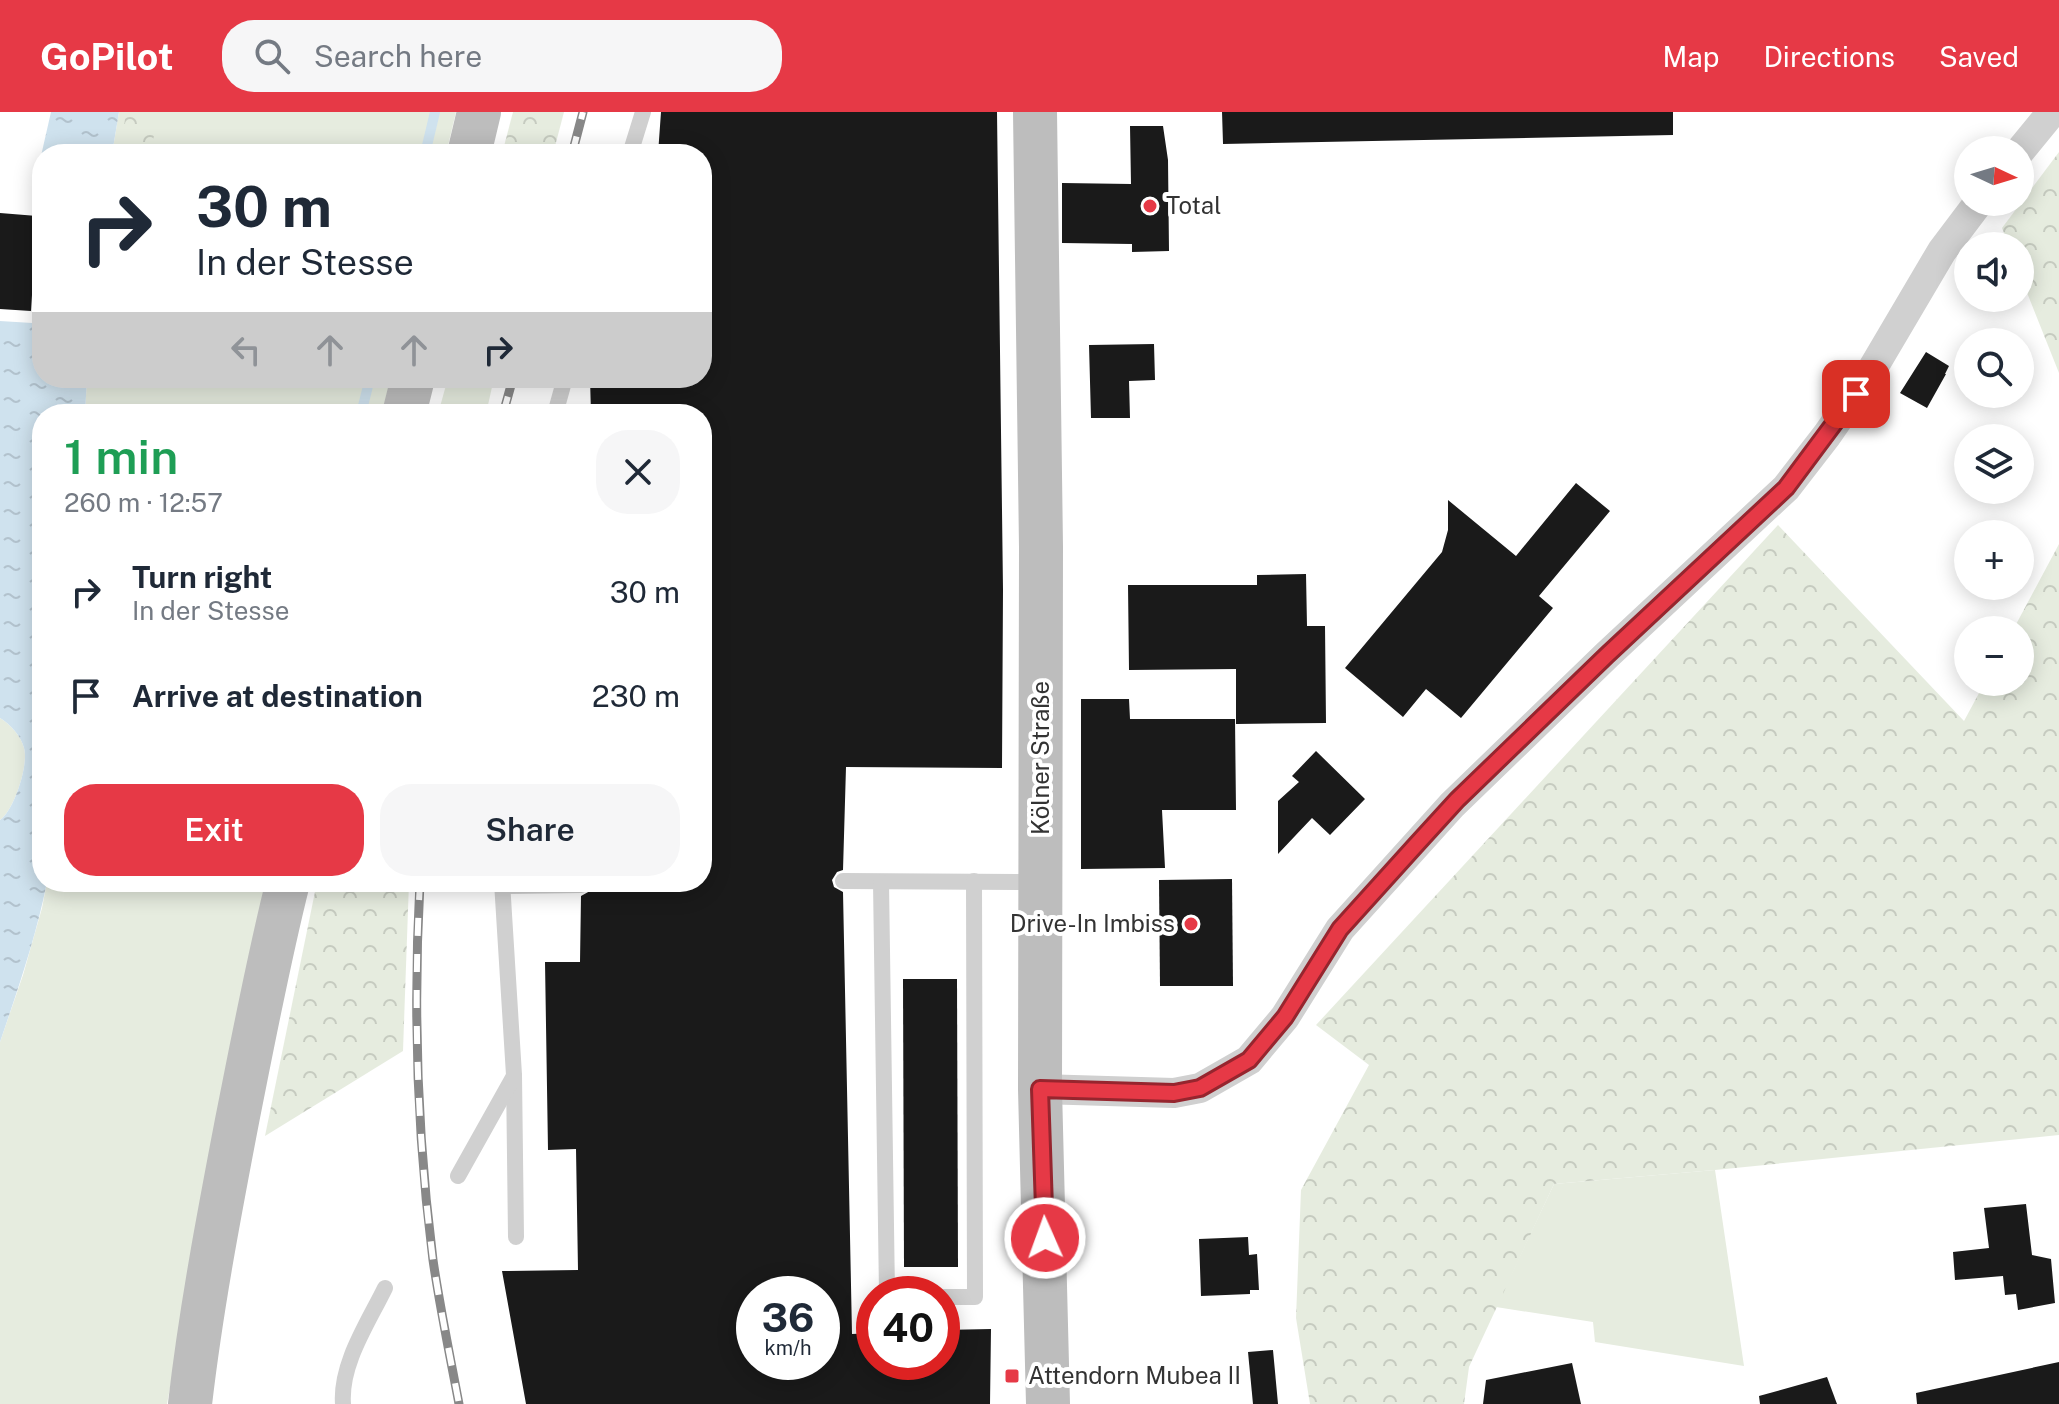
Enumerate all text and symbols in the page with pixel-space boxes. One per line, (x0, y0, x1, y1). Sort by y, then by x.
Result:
search box (222, 20, 782, 92)
text: GoPilot (40, 34, 174, 79)
icon: search (250, 34, 294, 78)
text: Search here (314, 38, 482, 74)
text: Map (1663, 40, 1719, 73)
text: Directions (1763, 40, 1895, 73)
text: Saved (1939, 40, 2019, 73)
north arrow (1954, 136, 2034, 216)
map controls (1954, 136, 2034, 696)
text: 30 m (196, 174, 332, 240)
icon: right (64, 176, 168, 280)
place label: Total (1166, 191, 1221, 219)
marker: Total (1141, 197, 1159, 215)
button: sound (1954, 232, 2034, 312)
text: In der Stesse (196, 241, 414, 283)
icon: left (224, 328, 268, 372)
icon: ahead (308, 328, 352, 372)
icon: ahead (392, 328, 436, 372)
icon: right (476, 328, 520, 372)
button: search (1954, 328, 2034, 408)
pin (1822, 360, 1890, 428)
icon: arrive (1834, 372, 1878, 416)
button: layers (1954, 424, 2034, 504)
text: 1 min (64, 428, 178, 485)
button: close (596, 430, 680, 514)
text: 260 m · 12:57 (64, 487, 223, 518)
button: + (1954, 520, 2034, 600)
text: Turn right (132, 559, 272, 595)
icon: right (64, 570, 108, 614)
text: 30 m (610, 574, 680, 610)
text: In der Stesse (132, 595, 289, 626)
button: − (1954, 616, 2034, 696)
icon: arrive (64, 674, 108, 718)
text: Arrive at destination (132, 678, 423, 714)
text: 230 m (592, 678, 680, 714)
street label: Kölner Straße (1026, 681, 1054, 835)
button: Exit (64, 784, 364, 876)
button: Share (380, 784, 680, 876)
place label: Drive-In Imbiss (1010, 909, 1175, 937)
marker: Drive-In Imbiss (1182, 915, 1200, 933)
position arrow (1003, 1196, 1087, 1280)
speed limit sign: 40 (856, 1276, 960, 1380)
text: 36 (762, 1294, 814, 1341)
text: km/h (764, 1336, 812, 1360)
place label: Attendorn Mubea II (1028, 1361, 1241, 1389)
marker: Attendorn Mubea II (1003, 1367, 1021, 1385)

